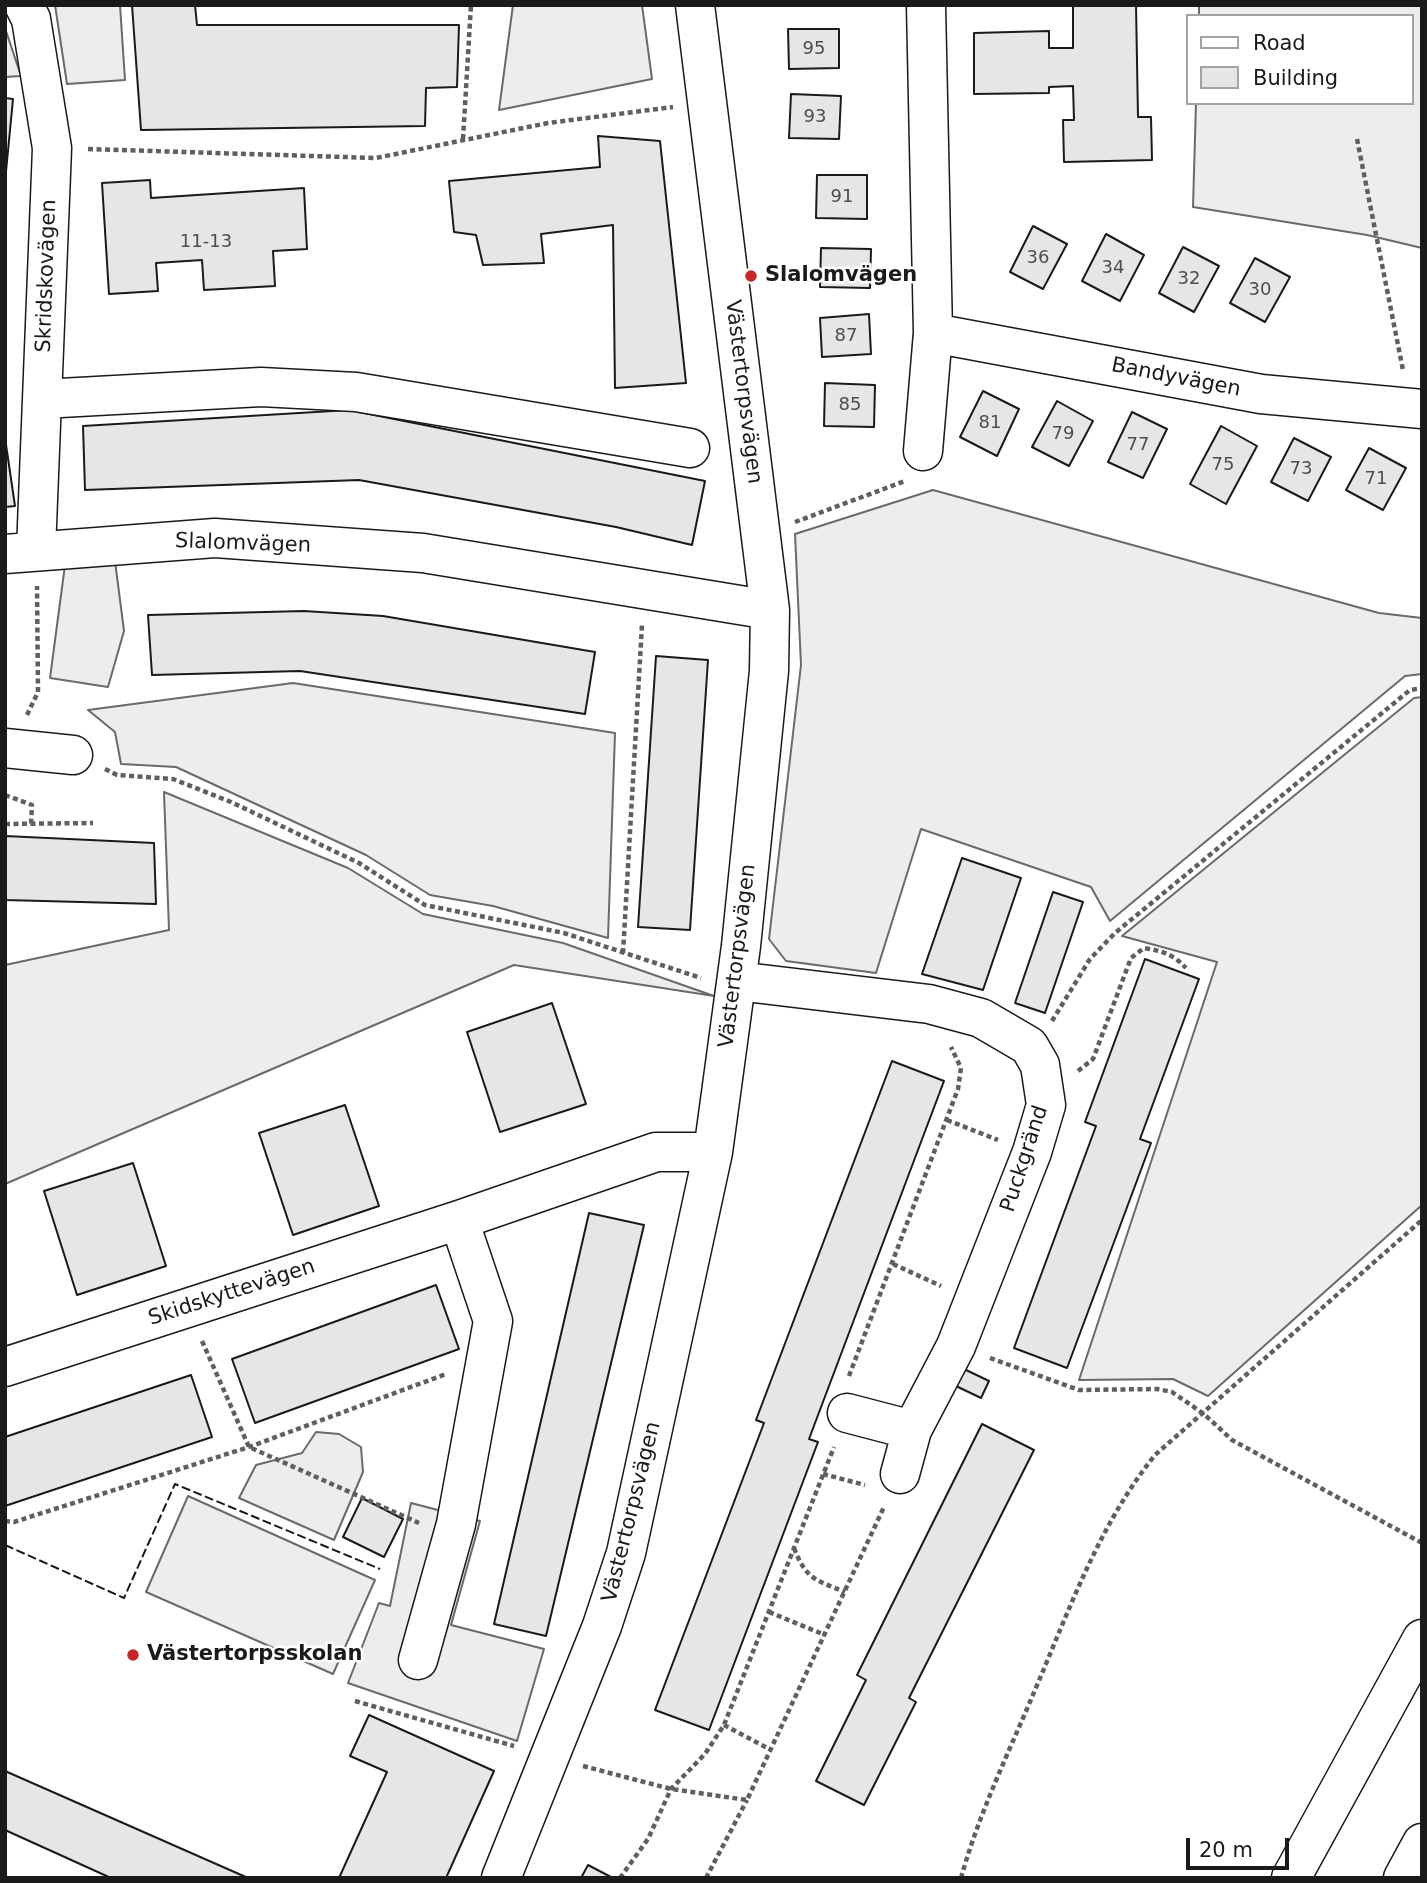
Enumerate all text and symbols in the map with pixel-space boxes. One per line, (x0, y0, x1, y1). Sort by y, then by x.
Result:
legend (1186, 14, 1413, 105)
text: Road (1253, 31, 1306, 55)
house number: 95 (803, 38, 825, 60)
text: Building (1253, 66, 1338, 90)
house number: 93 (804, 106, 826, 128)
house number: 91 (831, 186, 853, 208)
street label: Skridskovägen (32, 199, 62, 353)
house number: 11-13 (180, 231, 232, 253)
house number: 36 (1027, 247, 1049, 269)
house number: 34 (1102, 257, 1124, 279)
place label: Slalomvägen (765, 263, 917, 289)
marker: Slalomvägen (743, 268, 759, 284)
house number: 32 (1178, 268, 1200, 290)
house number: 30 (1249, 279, 1271, 301)
street label: Västertorpsvägen (719, 299, 767, 485)
house number: 87 (835, 325, 857, 347)
street label: Bandyvägen (1109, 353, 1243, 403)
house number: 85 (839, 394, 861, 416)
house number: 81 (979, 412, 1001, 434)
house number: 79 (1052, 423, 1074, 445)
house number: 77 (1127, 434, 1149, 456)
house number: 75 (1212, 454, 1234, 476)
house number: 73 (1290, 458, 1312, 480)
house number: 71 (1365, 468, 1387, 490)
street label: Slalomvägen (175, 529, 311, 559)
street label: Västertorpsvägen (714, 863, 762, 1049)
street label: Puckgränd (996, 1102, 1054, 1216)
street label: Skidskyttevägen (146, 1254, 318, 1332)
street label: Västertorpsvägen (597, 1419, 667, 1605)
place label: Västertorpsskolan (147, 1642, 362, 1668)
marker: Västertorpsskolan (125, 1647, 141, 1663)
scale bar (1189, 1824, 1292, 1868)
text: 20 m (1199, 1838, 1253, 1862)

